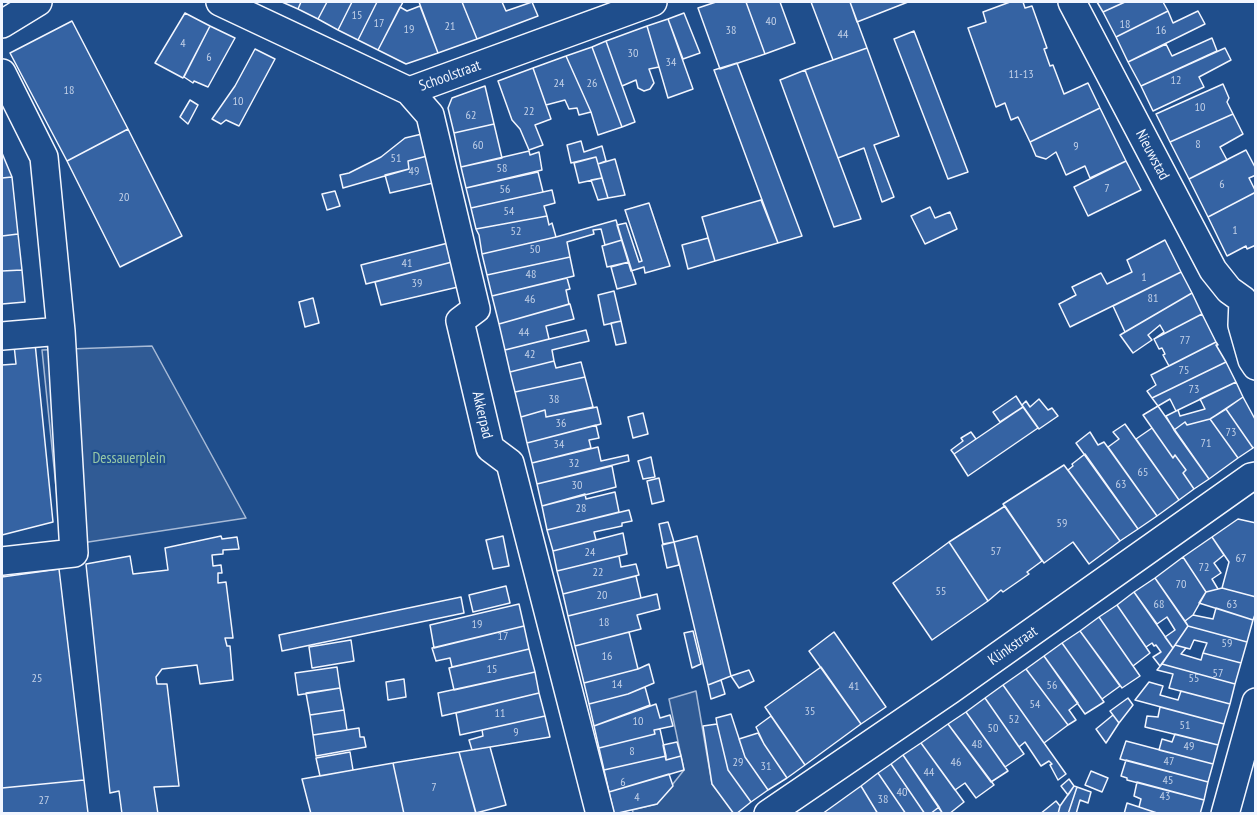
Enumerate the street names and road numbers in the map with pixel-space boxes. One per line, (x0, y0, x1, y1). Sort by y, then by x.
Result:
street label: Schoolstraat (417, 57, 483, 95)
street label: Nieuwstad (1131, 127, 1173, 183)
street label: Akkerpad (468, 390, 496, 440)
street label: Klinkstraat (985, 623, 1041, 669)

